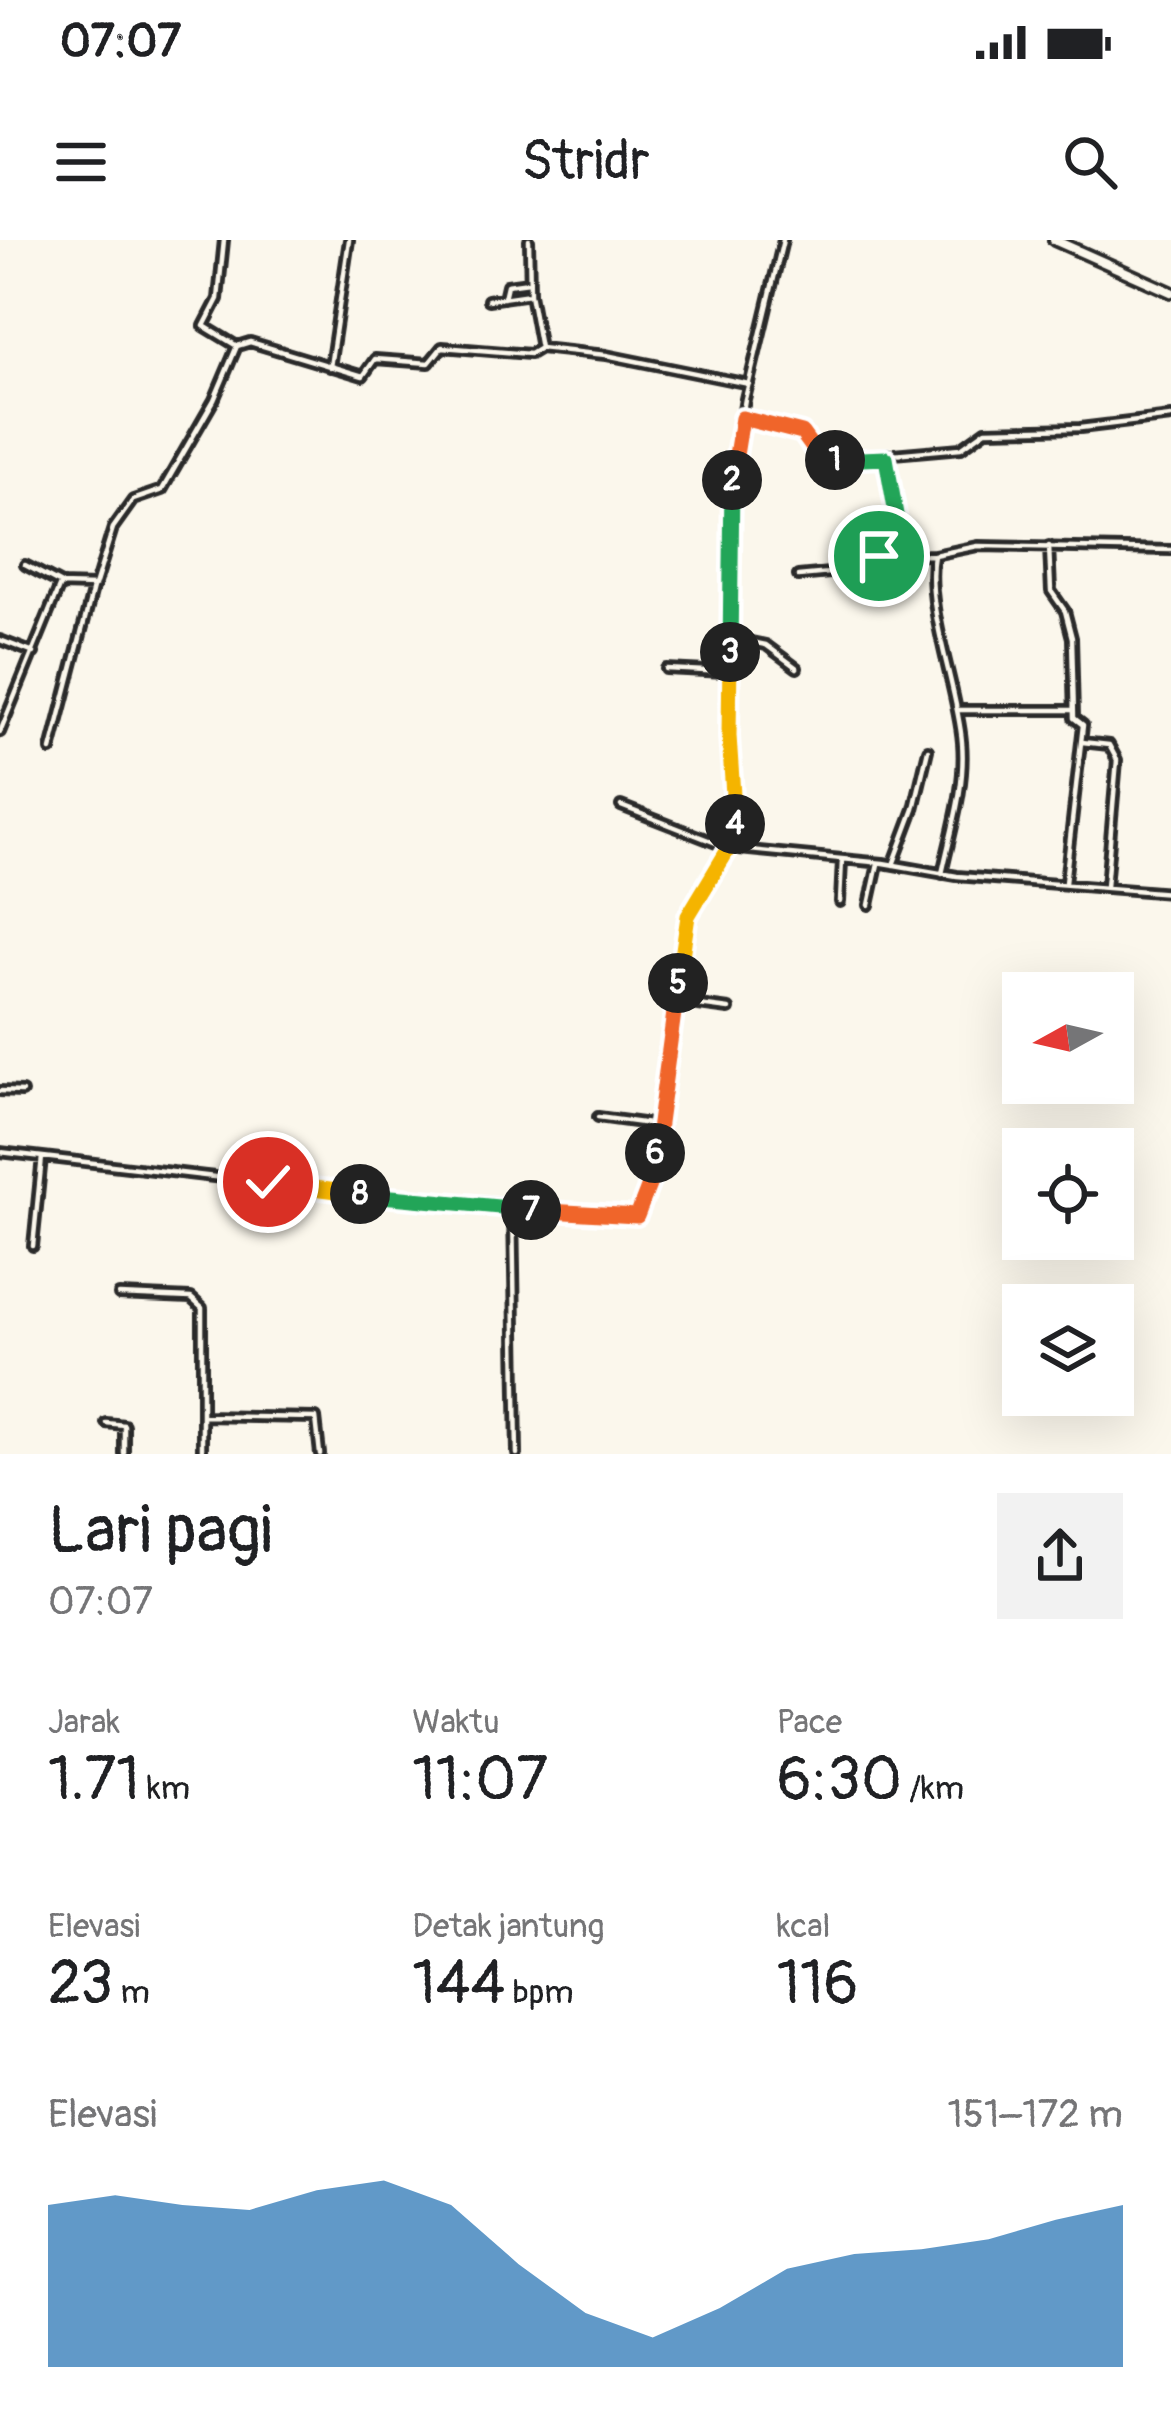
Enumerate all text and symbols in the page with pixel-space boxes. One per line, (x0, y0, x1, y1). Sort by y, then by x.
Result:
text: 07:07 (60, 14, 181, 70)
text: Stridr (522, 128, 649, 196)
icon: menu (48, 129, 114, 195)
icon: search (1057, 129, 1123, 195)
pin: 1 (805, 430, 865, 490)
text: 1 (829, 439, 841, 480)
pin: 2 (702, 450, 762, 510)
text: 2 (723, 459, 741, 500)
pin (828, 505, 930, 607)
icon: arrive (846, 523, 912, 589)
pin: 3 (700, 622, 760, 682)
text: 3 (721, 631, 739, 672)
pin: 4 (705, 794, 765, 854)
text: 4 (725, 803, 745, 844)
pin: 5 (648, 953, 708, 1013)
text: 5 (669, 962, 687, 1003)
north arrow (1002, 972, 1134, 1104)
map controls (1002, 972, 1134, 1416)
pin: 6 (625, 1123, 685, 1183)
button: locate (1002, 1128, 1134, 1260)
pin (217, 1131, 319, 1233)
text: 6 (645, 1132, 665, 1173)
icon: check (235, 1149, 301, 1215)
pin: 8 (330, 1164, 390, 1224)
text: 8 (352, 1173, 368, 1214)
pin: 7 (501, 1180, 561, 1240)
text: 7 (522, 1189, 540, 1230)
button: layers (1002, 1284, 1134, 1416)
text: Lari pagi (48, 1490, 272, 1573)
button: share (997, 1493, 1123, 1619)
text: 07:07 (48, 1577, 153, 1626)
text: Jarak (48, 1702, 120, 1743)
text: Waktu (412, 1702, 500, 1743)
text: Pace (777, 1702, 842, 1743)
text: 1.71 (48, 1743, 140, 1818)
text: 11:07 (412, 1743, 548, 1818)
text: 6:30 (777, 1743, 902, 1818)
text: km (140, 1768, 190, 1809)
text: /km (902, 1768, 964, 1809)
text: Elevasi (48, 1906, 140, 1947)
text: Detak jantung (412, 1906, 604, 1947)
text: kcal (777, 1906, 830, 1947)
text: 23 (48, 1947, 113, 2022)
text: 144 (412, 1947, 505, 2022)
text: 116 (777, 1947, 859, 2022)
text: m (113, 1972, 150, 2013)
text: bpm (505, 1972, 574, 2013)
text: Elevasi (48, 2090, 157, 2139)
text: 151–172 m (948, 2090, 1123, 2139)

